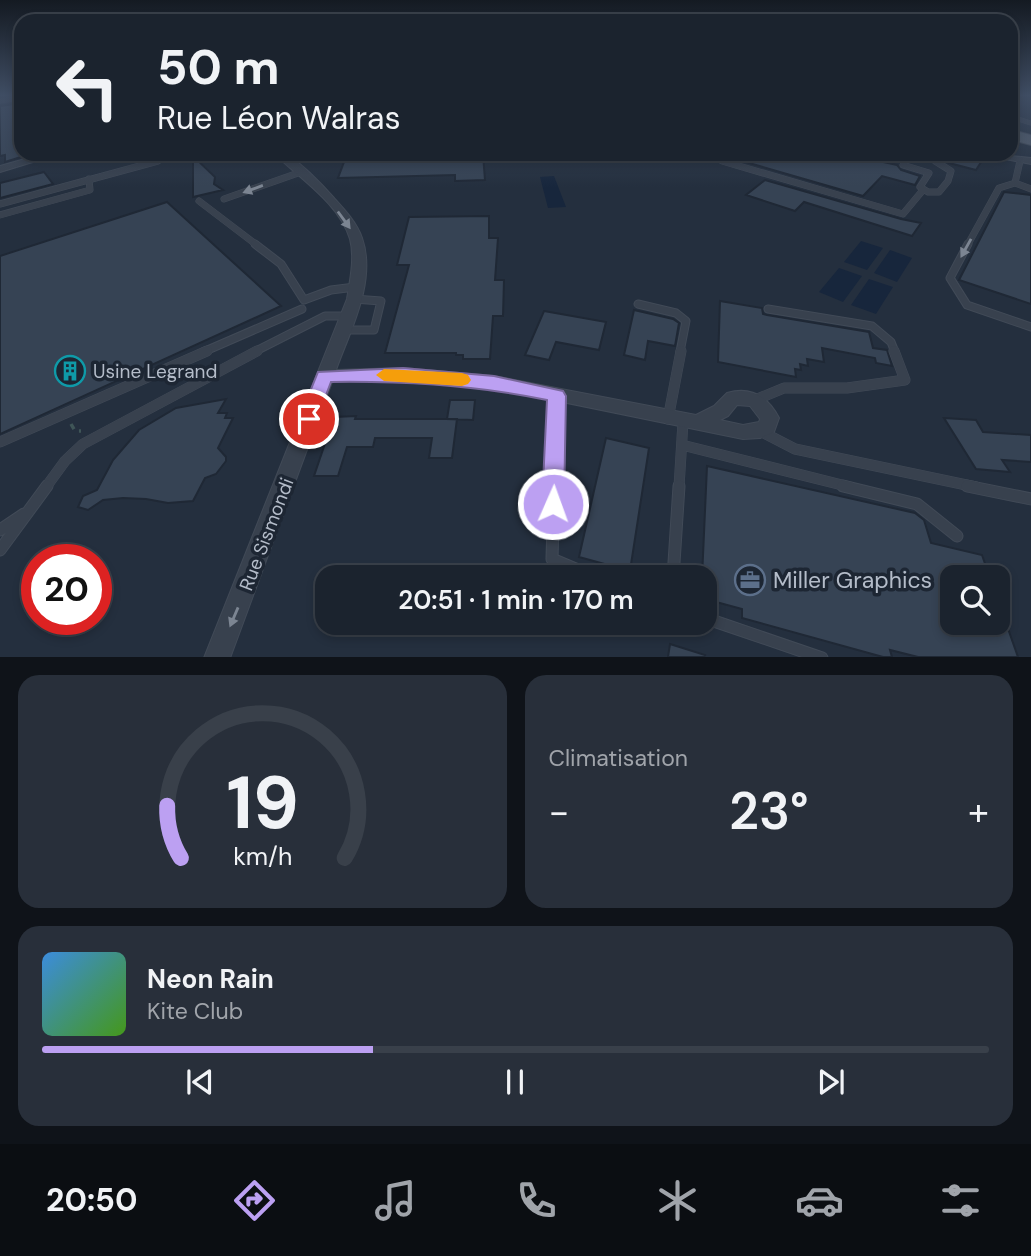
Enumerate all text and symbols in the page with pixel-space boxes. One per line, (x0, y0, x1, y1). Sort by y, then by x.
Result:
text: 50 m (157, 35, 280, 99)
icon: left (42, 42, 133, 133)
text: Rue Léon Walras (157, 97, 401, 139)
one-way arrow (242, 184, 263, 195)
one-way arrow (337, 211, 351, 229)
one-way arrow (960, 238, 972, 258)
building icon: Usine Legrand (53, 354, 87, 388)
place label: Usine Legrand (93, 359, 217, 384)
pin (279, 389, 339, 449)
icon: arrive (290, 400, 328, 438)
position arrow (516, 467, 590, 541)
street label: Rue Sismondi (234, 474, 299, 594)
speed limit sign: 20 (21, 544, 112, 635)
office icon: Miller Graphics (733, 563, 767, 597)
place label: Miller Graphics (773, 565, 932, 595)
map controls (940, 565, 1010, 635)
button: search (940, 565, 1010, 635)
text: 20:51 · 1 min · 170 m (398, 583, 634, 617)
one-way arrow (228, 607, 239, 628)
text: Climatisation (549, 743, 688, 773)
text: 19 (226, 756, 299, 851)
text: 23° (729, 777, 809, 845)
text: − (549, 787, 569, 837)
text: + (968, 787, 989, 837)
text: km/h (233, 839, 292, 872)
text: Neon Rain (147, 962, 274, 996)
text: Kite Club (147, 996, 243, 1026)
icon: previous (181, 1063, 219, 1101)
icon: pause (496, 1063, 534, 1101)
icon: next (812, 1063, 850, 1101)
icon: directions (230, 1176, 279, 1225)
icon: music (371, 1176, 420, 1225)
icon: phone (512, 1176, 561, 1225)
icon: climate (653, 1176, 702, 1225)
icon: car (795, 1176, 844, 1225)
icon: filters (936, 1176, 985, 1225)
text: 20:50 (46, 1179, 138, 1221)

